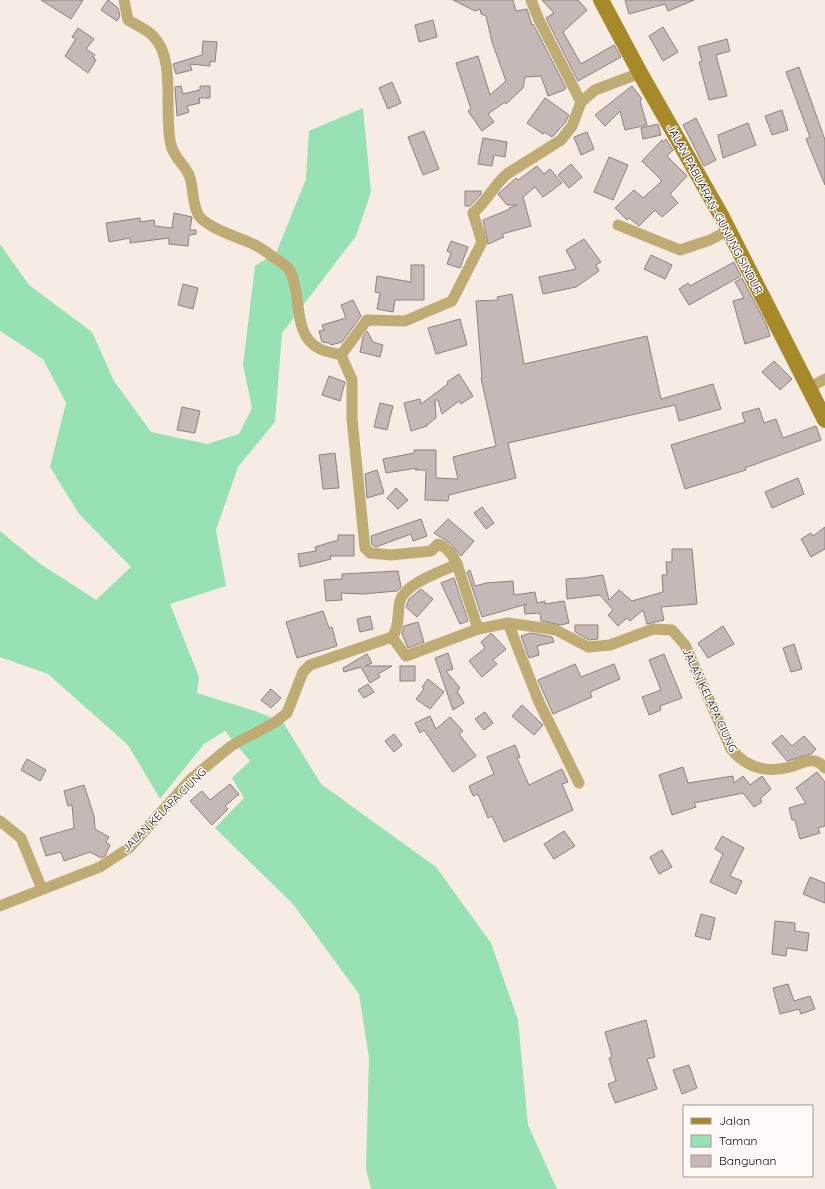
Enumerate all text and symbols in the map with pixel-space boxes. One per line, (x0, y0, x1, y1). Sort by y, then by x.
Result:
street label: JALAN PABUARAN–GUNUNG SINDUR (664, 122, 766, 296)
street label: JALAN KELAPA CIUNG (680, 646, 740, 754)
street label: JALAN KELAPA CIUNG (119, 765, 209, 855)
legend (683, 1105, 813, 1177)
text: Jalan (719, 1113, 750, 1128)
text: Taman (719, 1133, 757, 1148)
text: Bangunan (719, 1153, 776, 1168)

